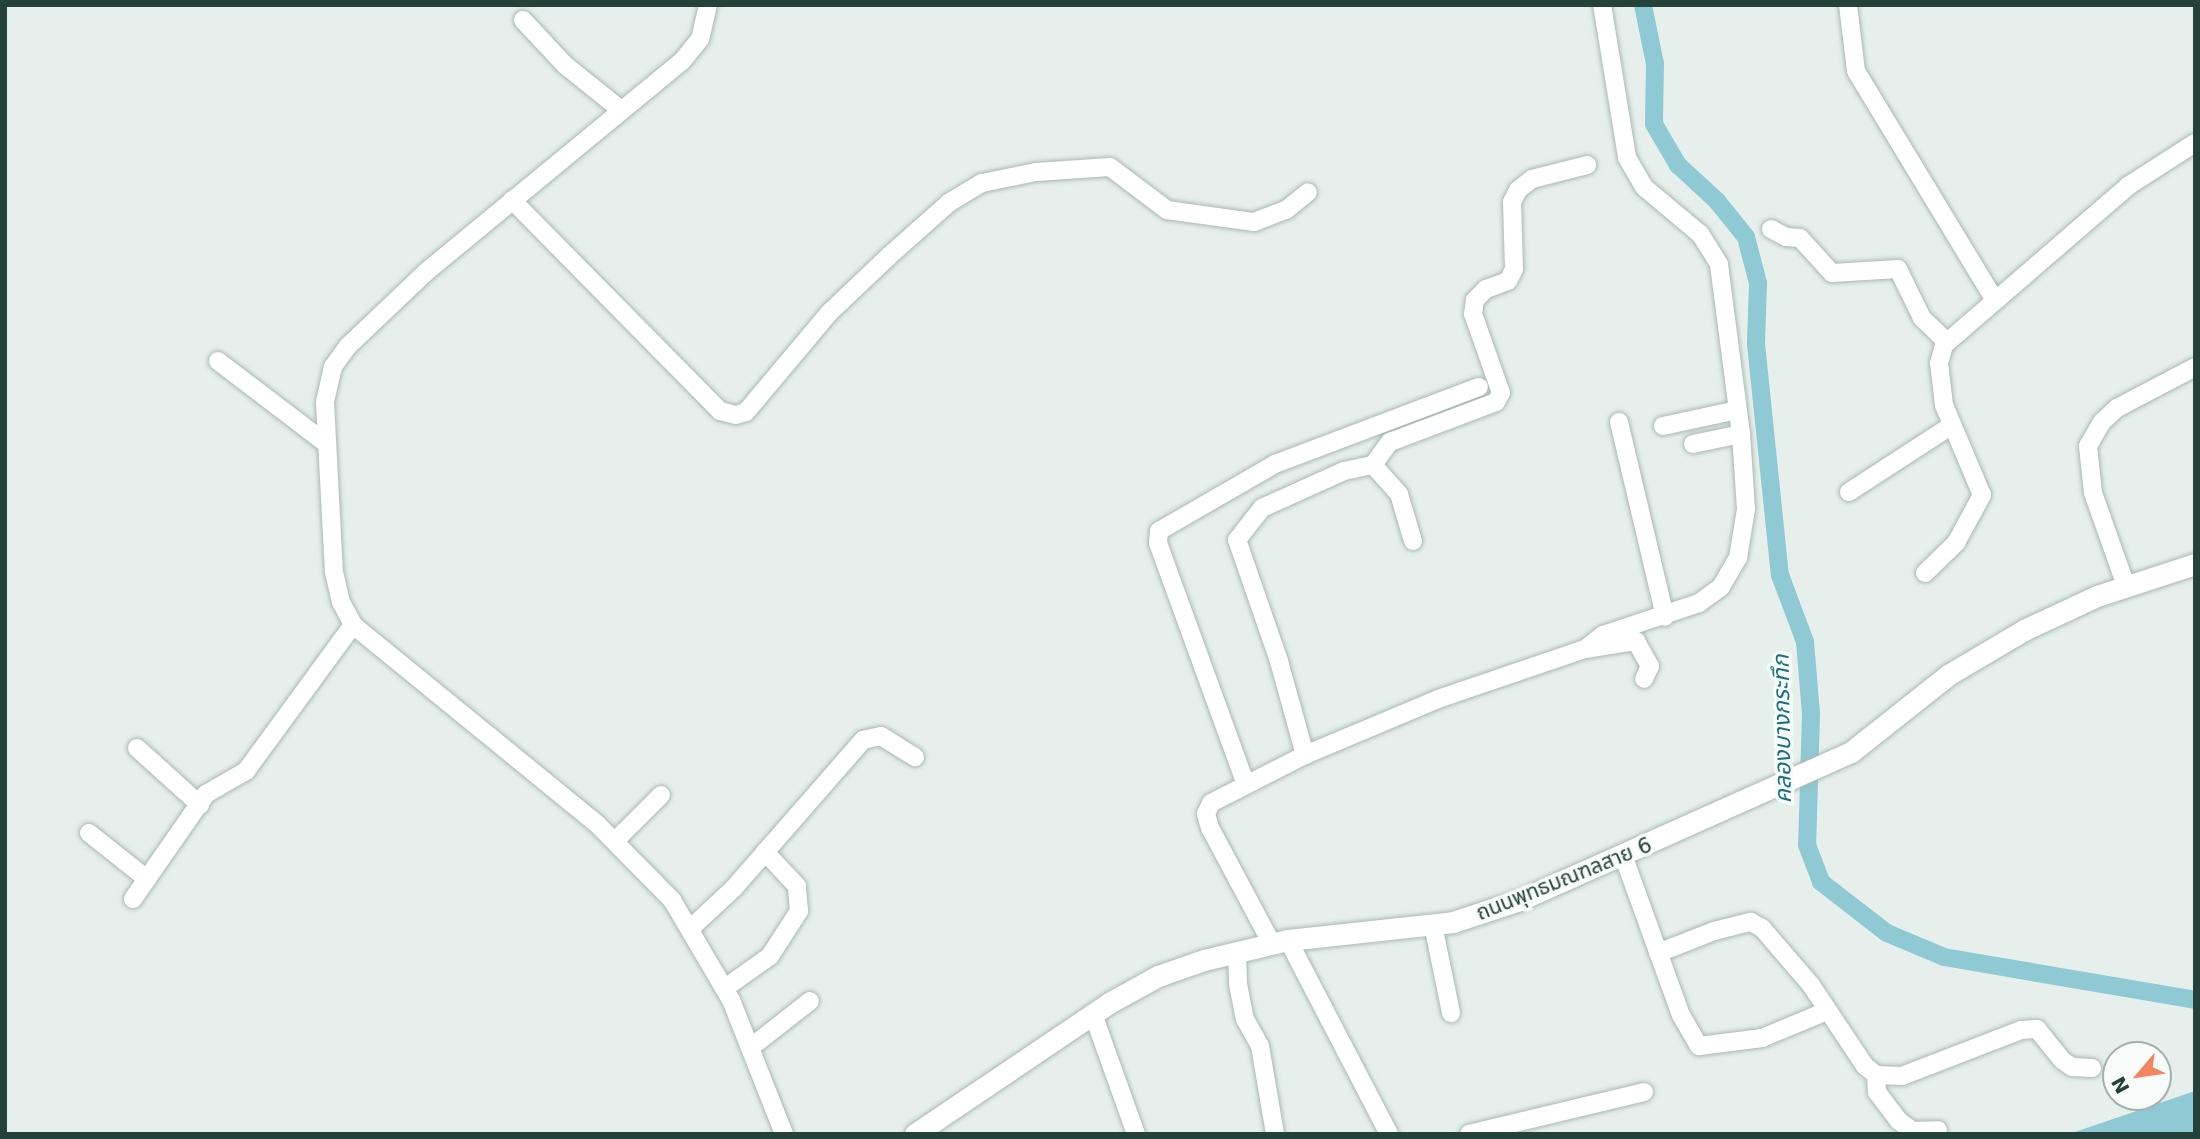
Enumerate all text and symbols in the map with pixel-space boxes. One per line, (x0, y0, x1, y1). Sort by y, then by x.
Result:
water label: คลองบางกระทึก (1767, 654, 1797, 804)
street label: ถนนพุทธมณฑลสาย 6 (1472, 832, 1656, 926)
north arrow (2102, 1041, 2172, 1111)
text: N (2107, 1073, 2134, 1098)

